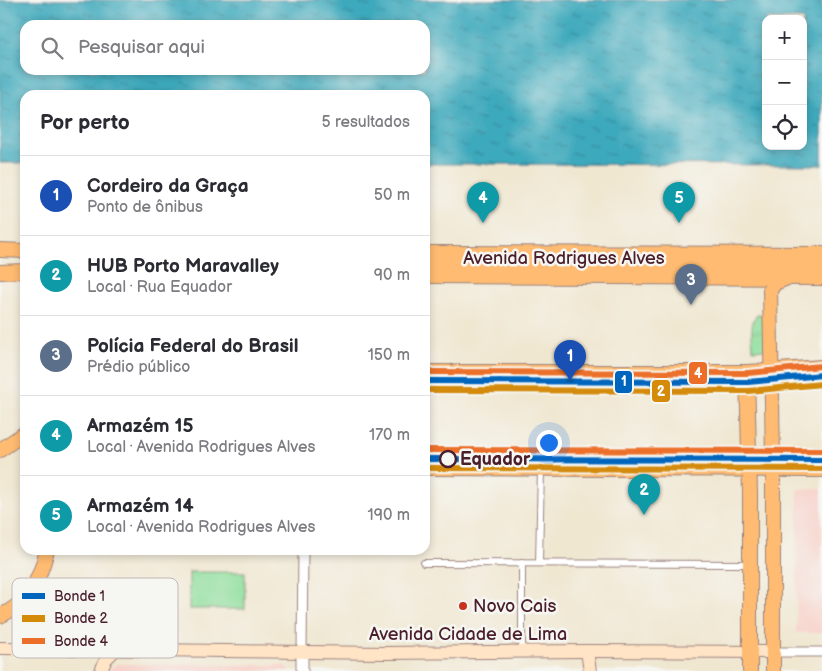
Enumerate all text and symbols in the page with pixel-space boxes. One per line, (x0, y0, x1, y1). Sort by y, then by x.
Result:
map controls (762, 15, 807, 150)
button: + (762, 15, 807, 60)
search box (20, 20, 430, 75)
icon: search (38, 34, 66, 62)
text: Pesquisar aqui (78, 36, 205, 59)
button: − (762, 60, 807, 105)
button: locate (762, 105, 807, 150)
text: Por perto (40, 110, 130, 135)
text: 5 resultados (322, 113, 410, 132)
text: Cordeiro da Graça (87, 175, 249, 198)
pin: 4 (467, 182, 499, 223)
pin: 5 (663, 182, 695, 223)
text: 1 (53, 186, 59, 205)
text: 50 m (374, 186, 410, 205)
text: Ponto de ônibus (87, 198, 203, 217)
street label: Avenida Rodrigues Alves (463, 248, 665, 269)
text: HUB Porto Maravalley (87, 255, 279, 278)
pin: 3 (675, 264, 707, 305)
text: 2 (51, 266, 61, 285)
text: 90 m (374, 266, 410, 285)
text: Local · Rua Equador (87, 278, 232, 297)
text: Polícia Federal do Brasil (87, 335, 299, 358)
pin: 1 (554, 340, 586, 381)
text: 3 (51, 346, 61, 365)
text: 150 m (368, 346, 410, 365)
text: Prédio público (87, 358, 190, 377)
line badge: 4 (688, 361, 708, 385)
text: 4 (694, 365, 703, 382)
line badge: 1 (614, 370, 633, 394)
text: 1 (621, 373, 627, 390)
line badge: 2 (651, 379, 671, 403)
text: 2 (657, 383, 666, 400)
text: Armazém 15 (87, 415, 193, 438)
text: 4 (51, 426, 61, 445)
text: 170 m (369, 426, 410, 445)
your location (536, 430, 562, 456)
text: Local · Avenida Rodrigues Alves (87, 438, 315, 457)
place label: Equador (460, 449, 531, 470)
marker: Equador (439, 450, 457, 468)
pin: 2 (628, 474, 660, 515)
text: Armazém 14 (87, 495, 194, 518)
text: 5 (51, 506, 61, 525)
text: 190 m (368, 506, 410, 525)
text: Local · Avenida Rodrigues Alves (87, 518, 315, 537)
legend (12, 578, 178, 658)
text: Bonde 1 (54, 588, 105, 605)
place label: Novo Cais (473, 596, 556, 617)
marker: Novo Cais (457, 600, 469, 612)
text: Bonde 2 (54, 610, 109, 627)
street label: Avenida Cidade de Lima (369, 624, 567, 645)
text: Bonde 4 (54, 633, 109, 650)

